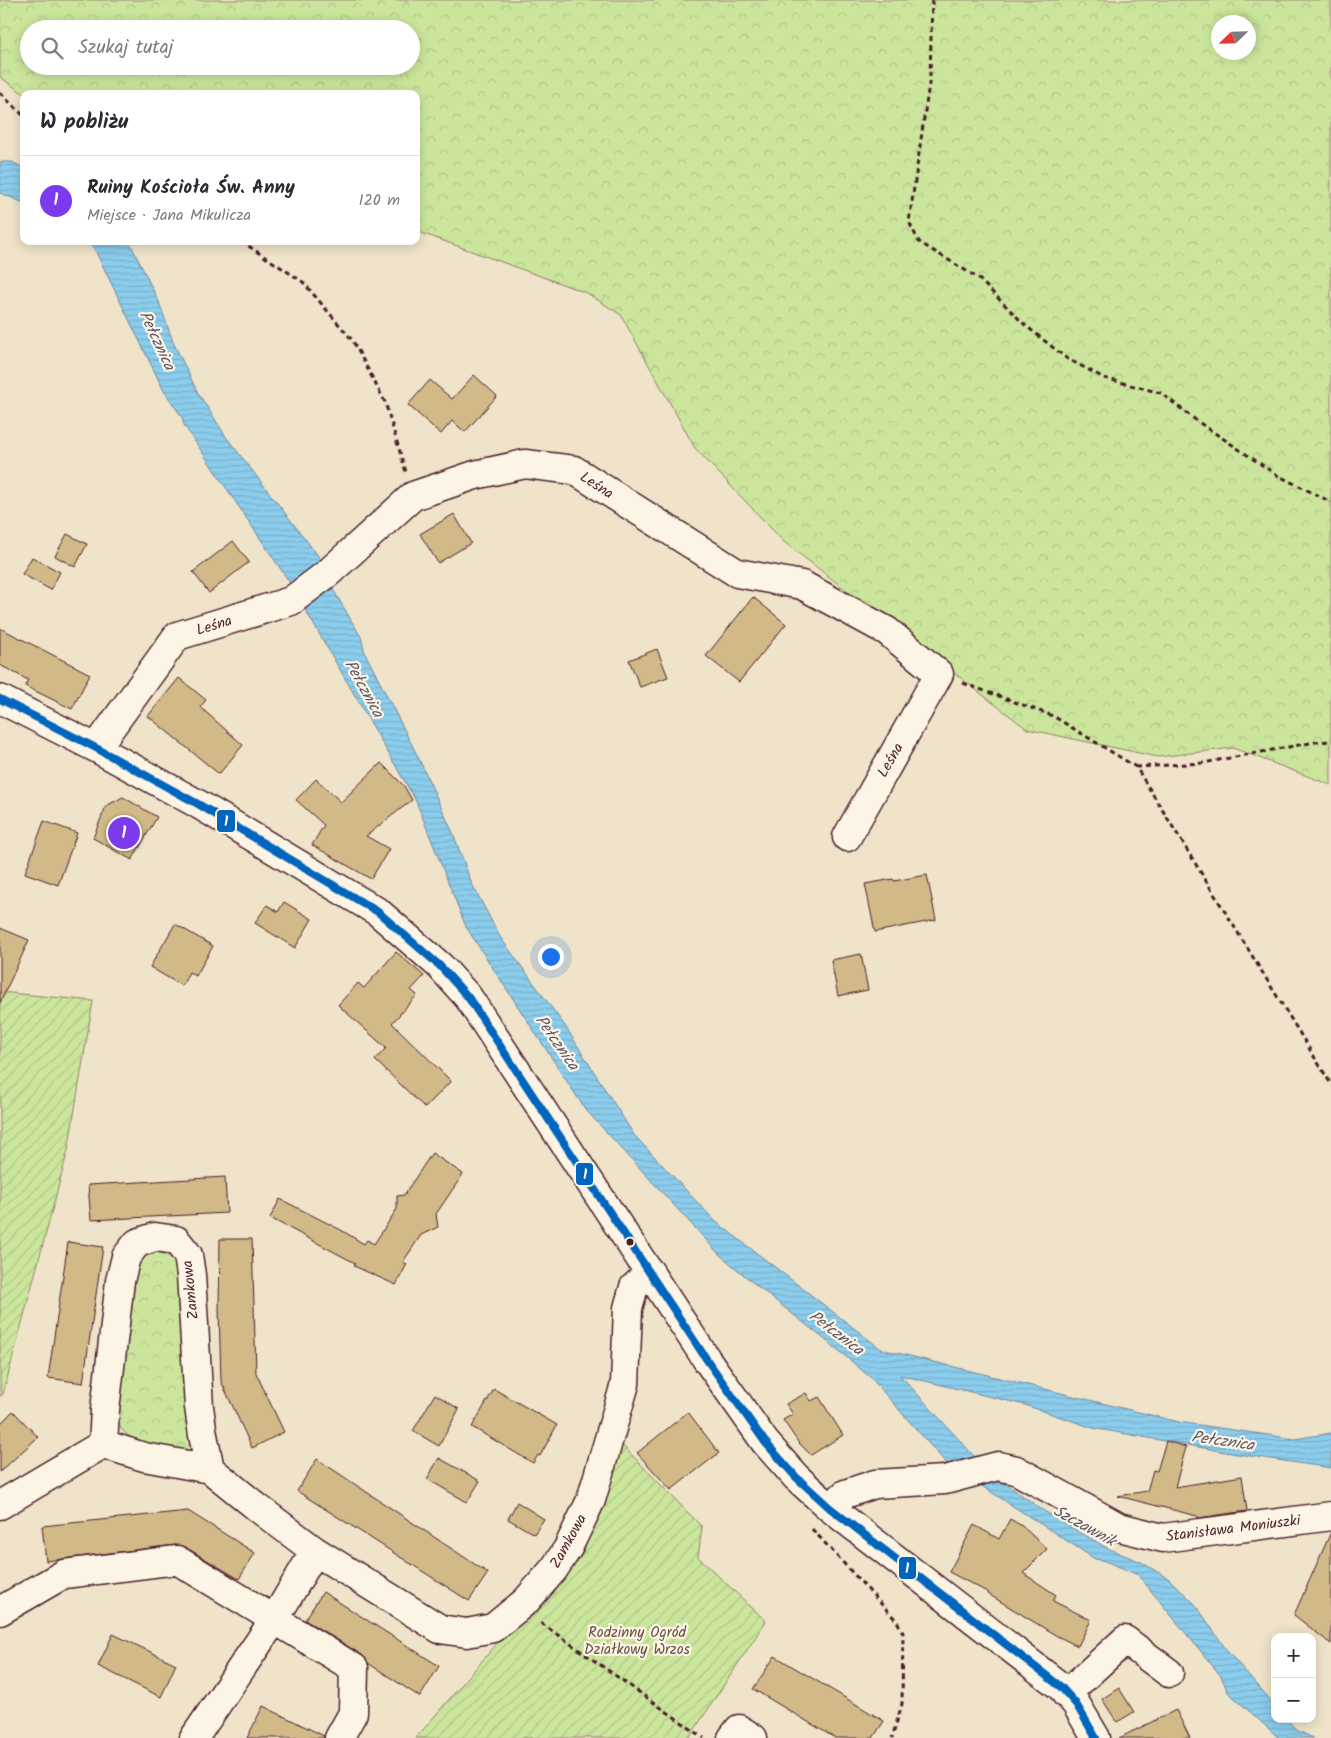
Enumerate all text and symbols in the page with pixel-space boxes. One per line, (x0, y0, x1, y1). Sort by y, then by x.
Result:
north arrow (1211, 15, 1256, 60)
search box (20, 20, 420, 75)
text: Szukaj tutaj (78, 33, 173, 63)
icon: search (38, 34, 66, 62)
text: W pobliżu (40, 106, 128, 139)
text: Ruiny Kościoła Św. Anny (87, 173, 295, 203)
text: 1 (54, 188, 58, 213)
text: 120 m (359, 188, 400, 213)
text: Miejsce · Jana Mikulicza (87, 203, 251, 228)
water label: Pełcznica (132, 307, 182, 376)
street label: Leśna (575, 466, 618, 506)
street label: Leśna (193, 609, 235, 643)
water label: Pełcznica (338, 655, 391, 724)
street label: Leśna (871, 739, 910, 782)
line badge: 1 (216, 809, 236, 833)
text: 1 (224, 811, 229, 833)
pin: 1 (108, 814, 140, 852)
your location (538, 944, 564, 970)
water label: Pełcznica (529, 1010, 586, 1077)
line badge: 1 (575, 1162, 594, 1186)
text: 1 (583, 1164, 588, 1186)
unlabelled marker (625, 1237, 635, 1247)
street label: Zamkowa (176, 1259, 206, 1321)
water label: Pełcznica (803, 1304, 870, 1363)
water label: Pełcznica (1190, 1425, 1257, 1458)
water label: Szczawnik (1049, 1499, 1122, 1555)
street label: Stanisława Moniuszki (1164, 1509, 1303, 1549)
street label: Zamkowa (544, 1510, 594, 1573)
line badge: 1 (898, 1556, 917, 1580)
text: 1 (905, 1558, 910, 1580)
park label: Rodzinny Ogród Działkowy Wrzos (584, 1621, 690, 1662)
map controls (1271, 1633, 1316, 1723)
button: + (1271, 1633, 1316, 1678)
button: − (1271, 1678, 1316, 1723)

